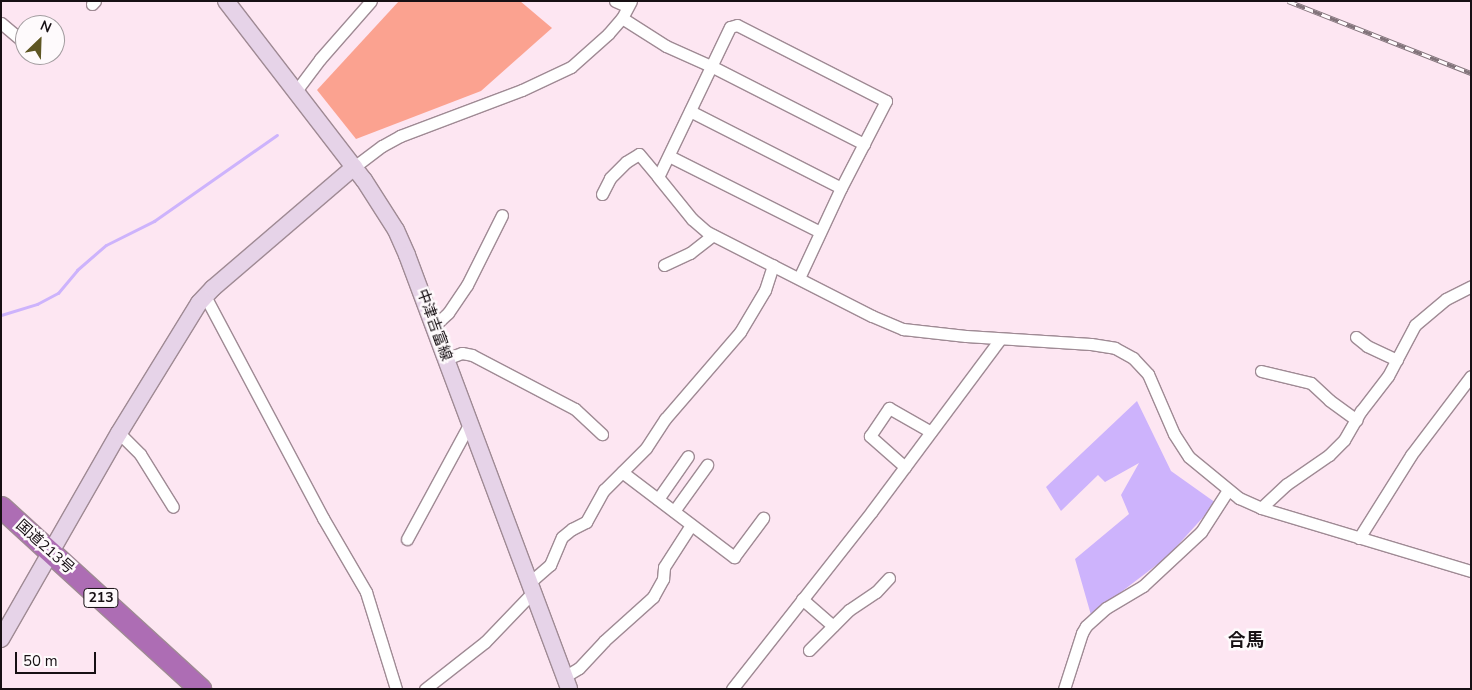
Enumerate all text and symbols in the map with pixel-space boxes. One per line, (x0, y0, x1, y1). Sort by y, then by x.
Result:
north arrow (15, 15, 65, 65)
text: N (37, 16, 55, 38)
street label: 中津吉富線 (413, 287, 455, 363)
street label: 国道213号 (12, 516, 78, 578)
road number: 213 (82, 586, 120, 610)
district label: 合馬 (1228, 629, 1264, 651)
scale bar (18, 642, 99, 674)
text: 50 m (23, 651, 58, 671)

